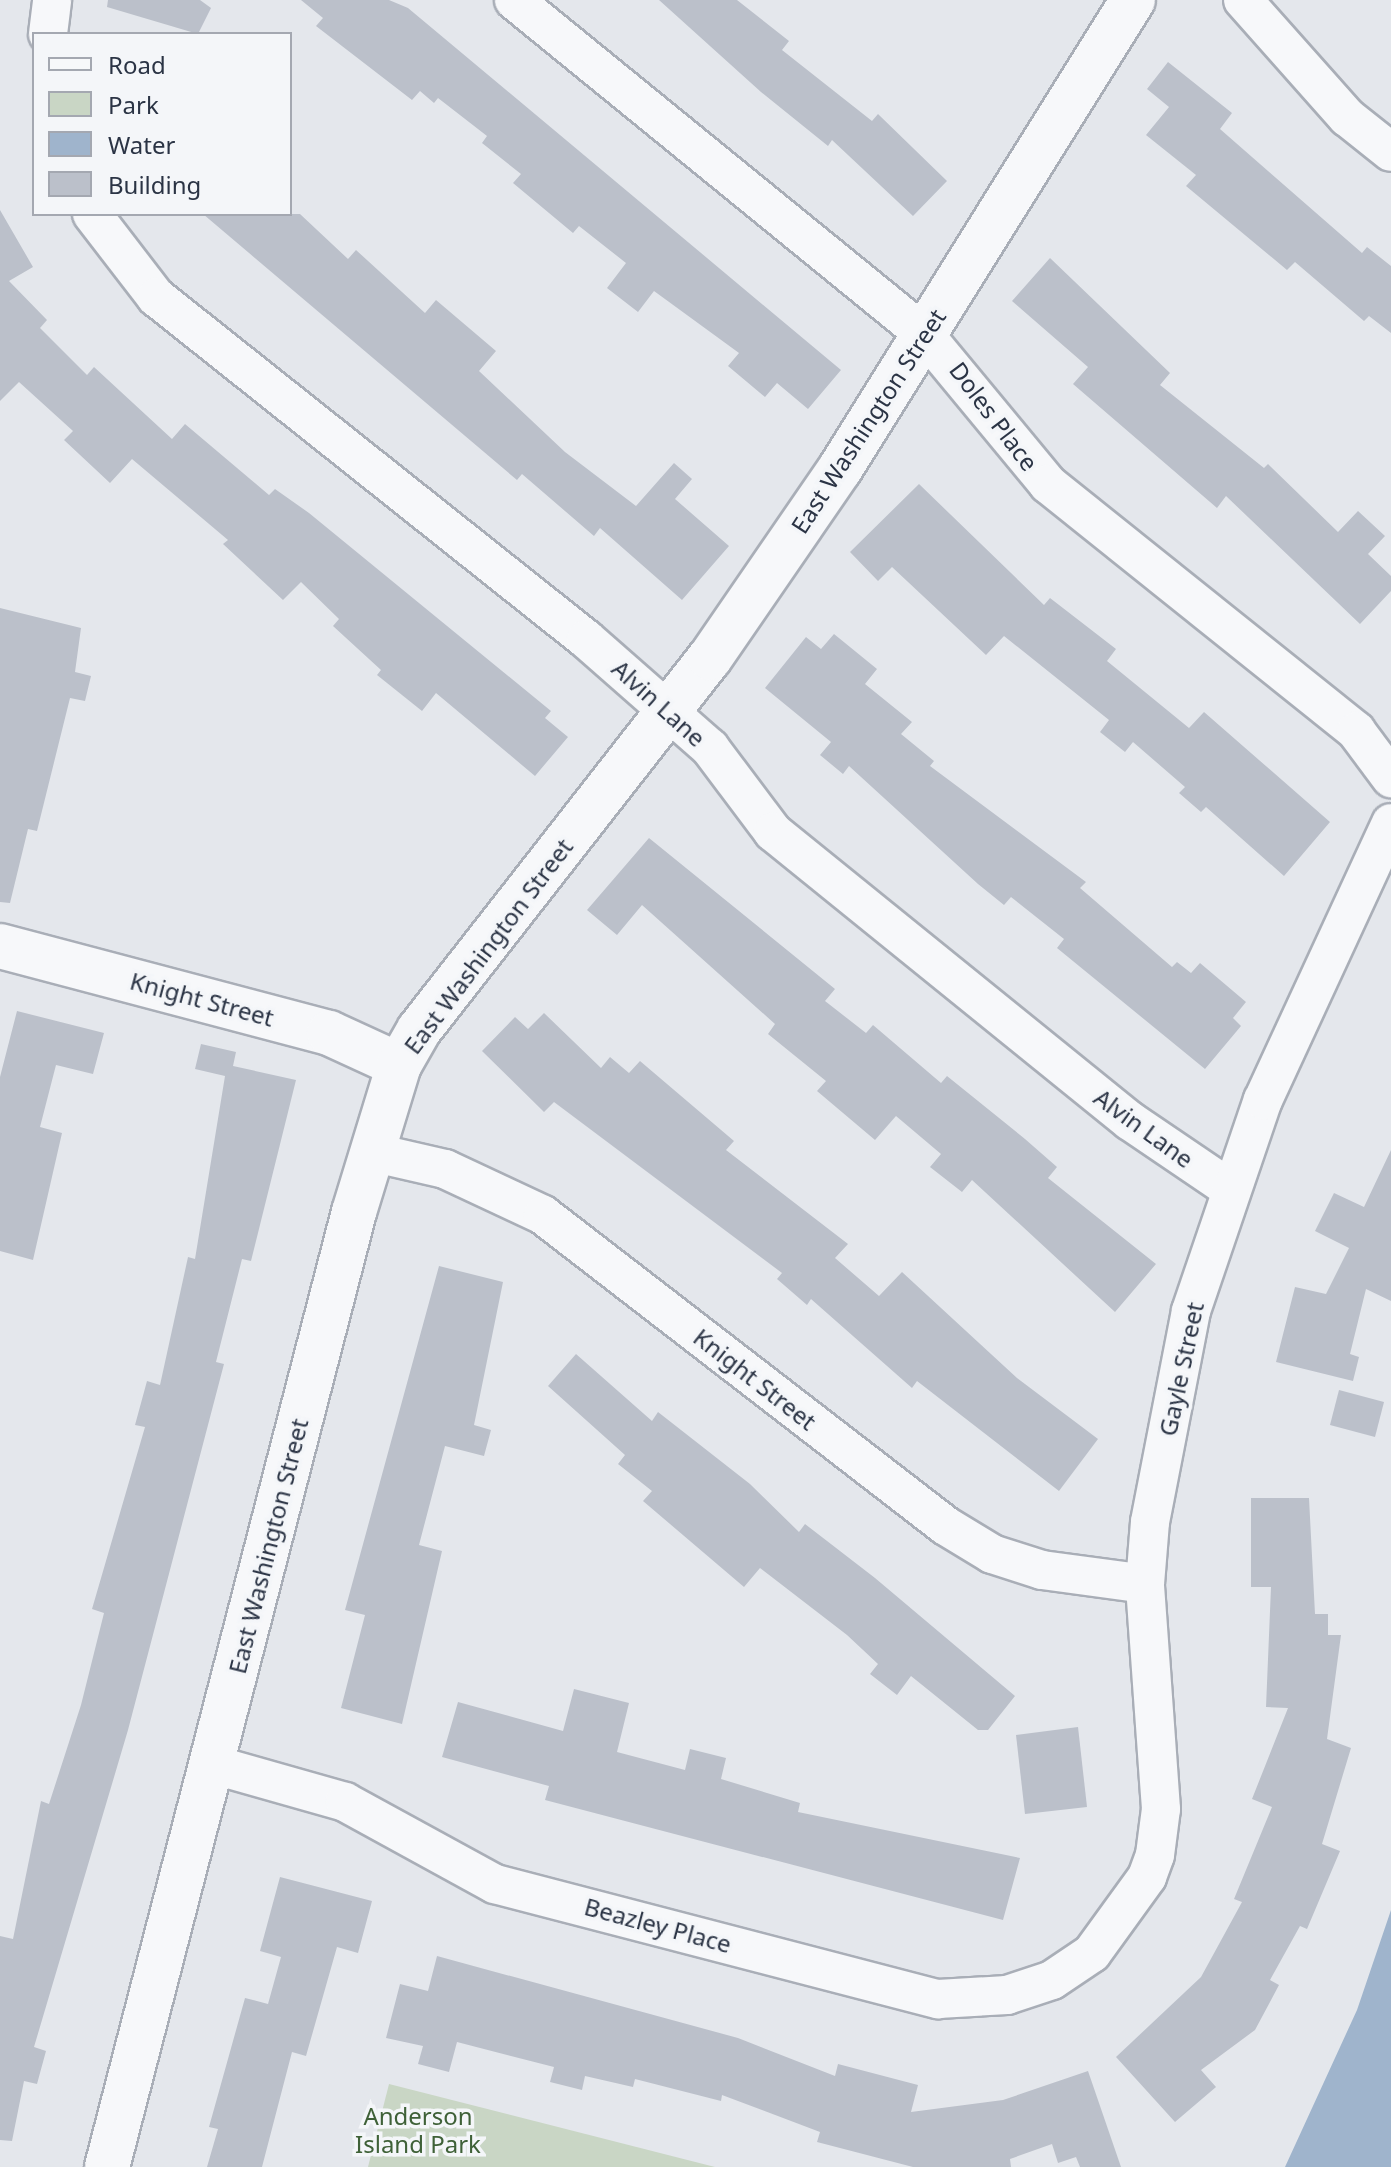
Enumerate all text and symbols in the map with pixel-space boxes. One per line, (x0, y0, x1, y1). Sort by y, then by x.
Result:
legend (32, 32, 292, 216)
text: Road (108, 48, 166, 81)
text: Park (108, 88, 159, 121)
text: Water (108, 128, 175, 161)
text: Building (108, 168, 201, 201)
street label: East Washington Street (785, 303, 951, 539)
street label: Doles Place (944, 356, 1044, 476)
street label: Alvin Lane (606, 654, 712, 752)
street label: East Washington Street (398, 833, 578, 1059)
street label: Knight Street (127, 966, 277, 1032)
street label: Alvin Lane (1089, 1082, 1199, 1174)
street label: Gayle Street (1153, 1299, 1209, 1439)
street label: Knight Street (688, 1322, 822, 1436)
street label: East Washington Street (222, 1415, 314, 1677)
street label: Beazley Place (581, 1892, 735, 1958)
park label: Anderson Island Park (355, 2102, 481, 2158)

